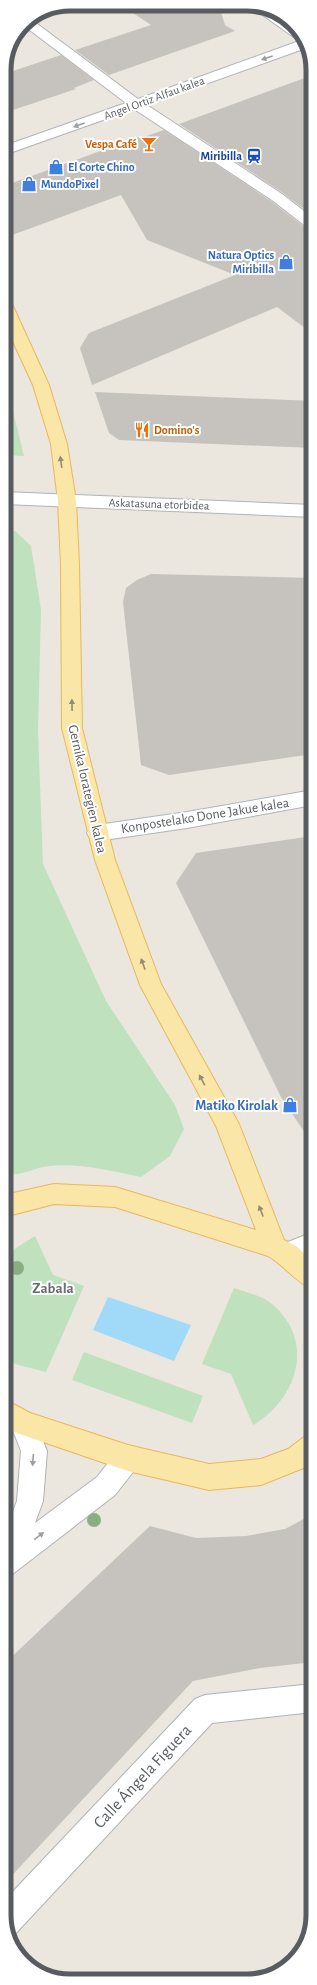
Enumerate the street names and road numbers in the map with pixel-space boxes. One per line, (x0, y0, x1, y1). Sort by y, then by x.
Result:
street label: Angel Ortiz Alfau kalea (102, 74, 206, 122)
street label: Askatasuna etorbidea (108, 496, 210, 512)
street label: Gernika lorategien kalea (65, 724, 109, 855)
street label: Konpostelako Done Jakue kalea (120, 796, 291, 836)
street label: Calle Ángela Figuera (90, 1721, 195, 1831)

